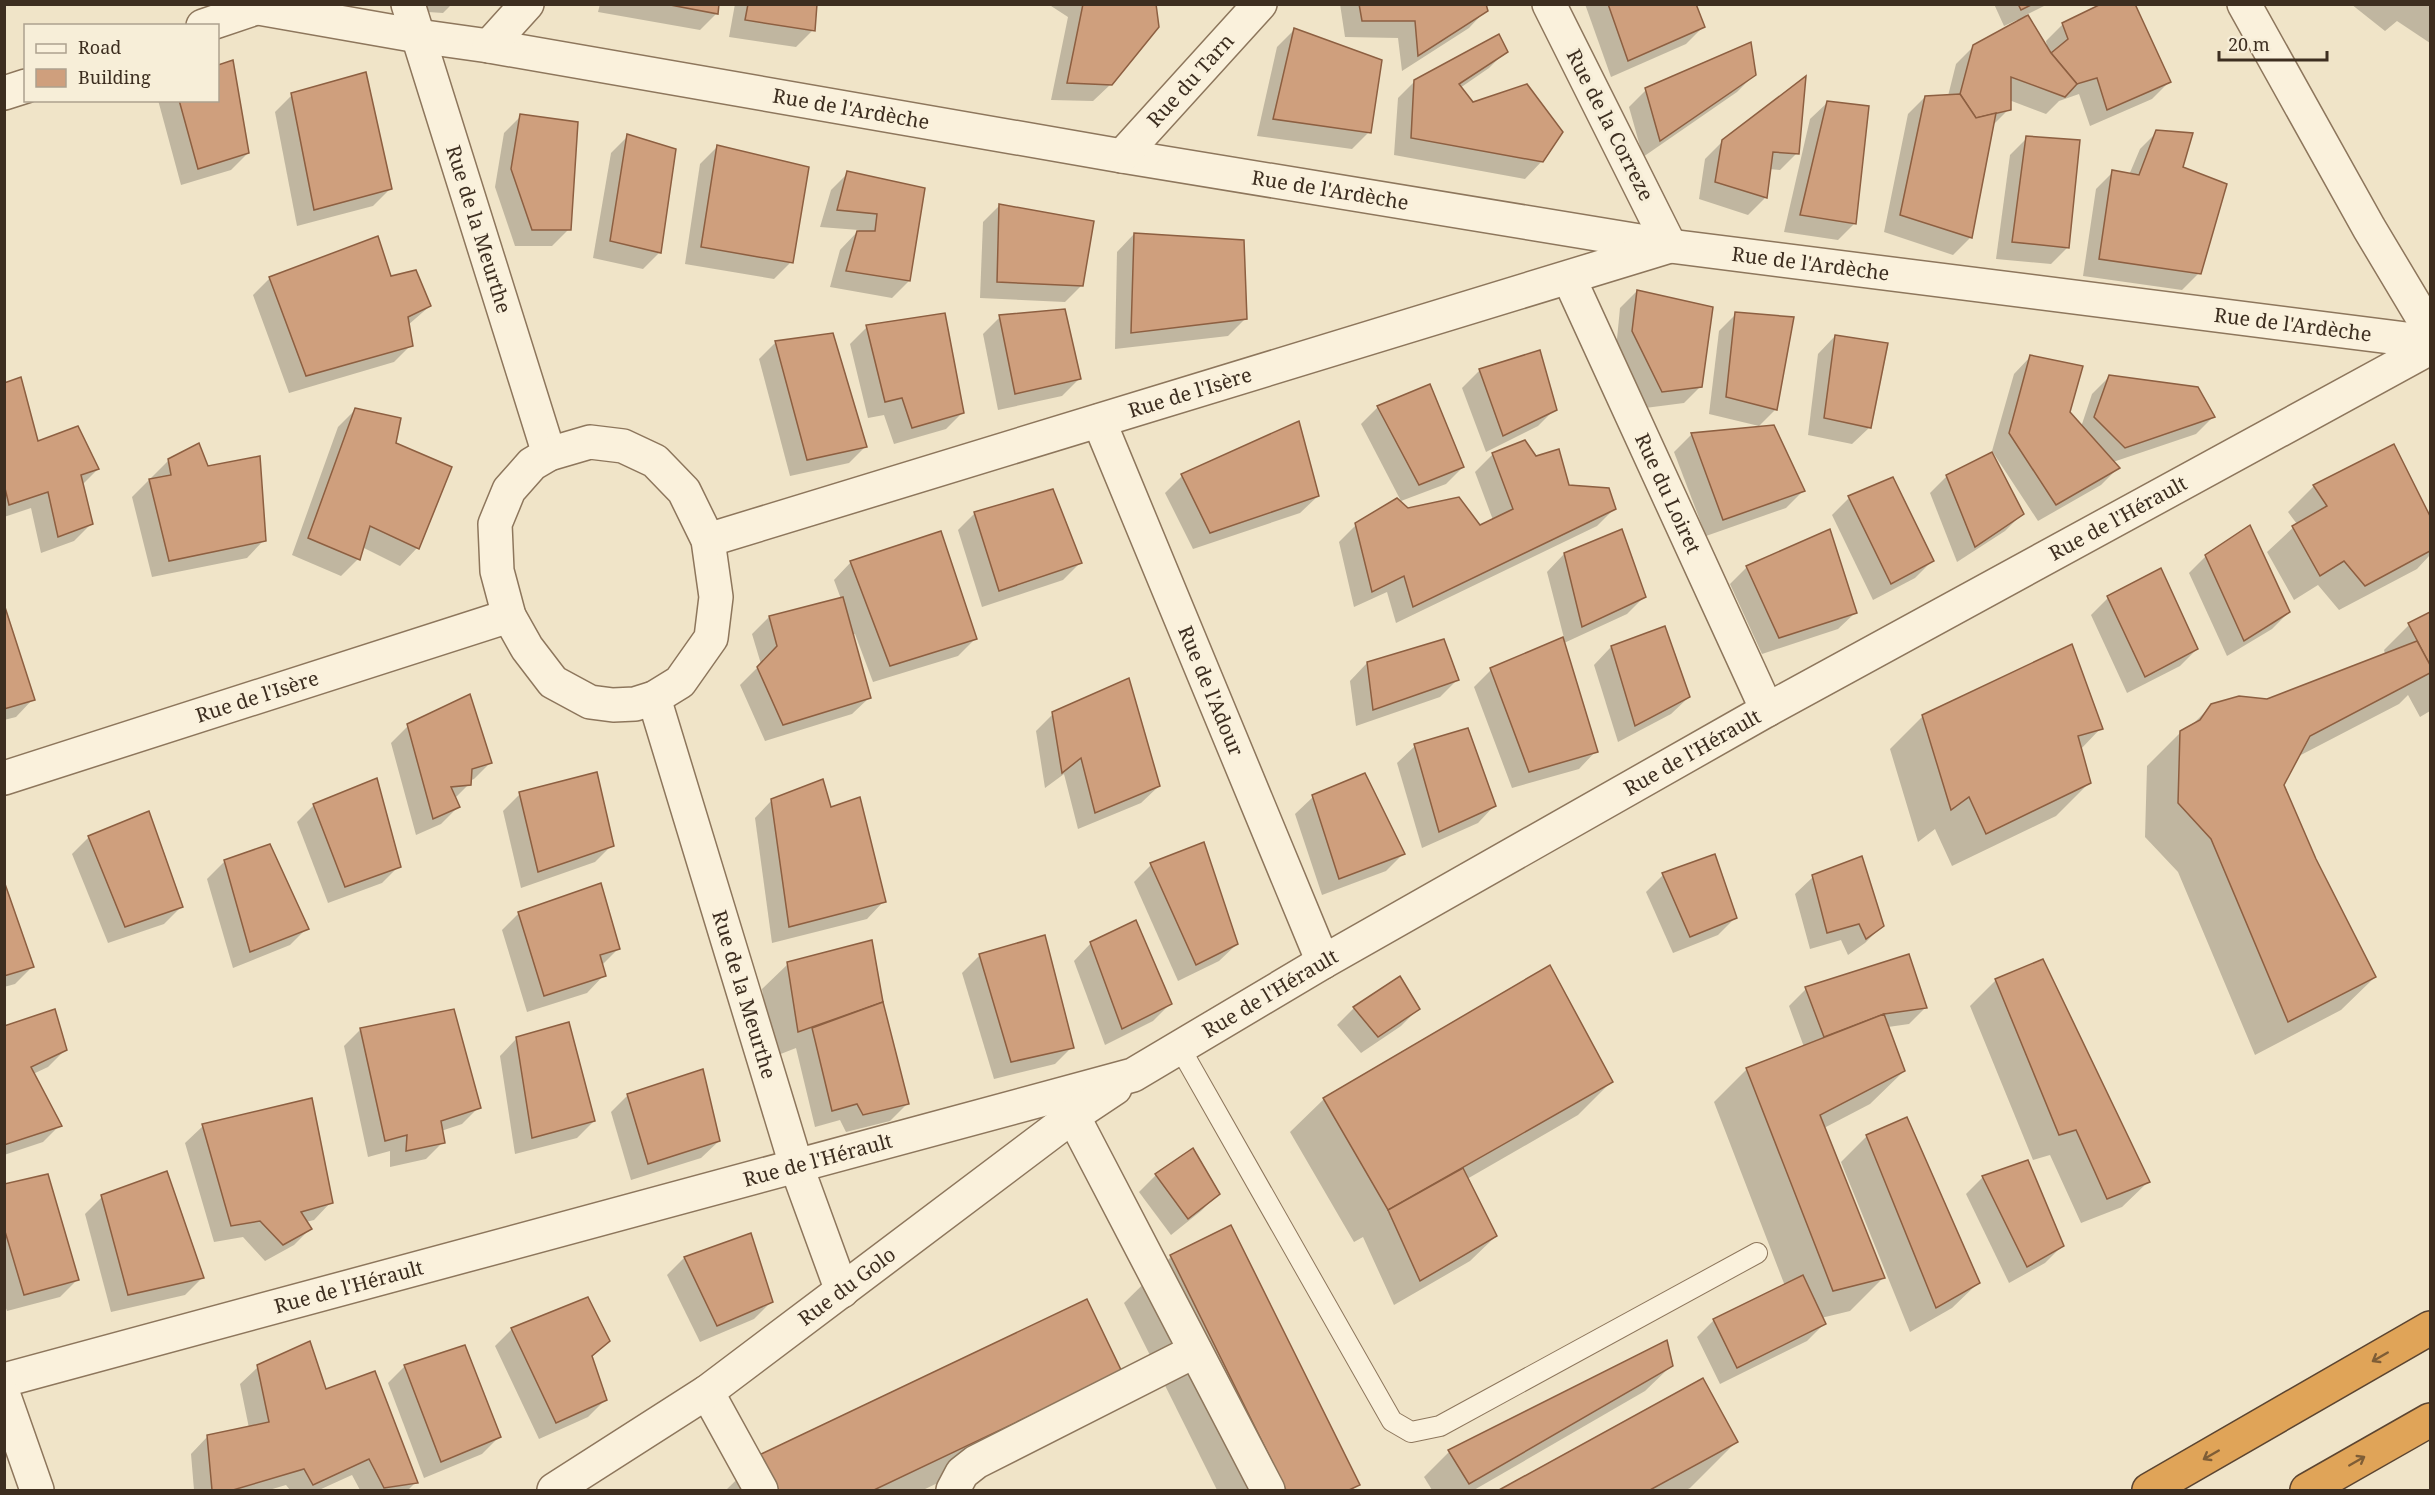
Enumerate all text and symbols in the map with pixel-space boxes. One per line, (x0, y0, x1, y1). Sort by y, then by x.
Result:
legend (24, 24, 219, 102)
scale bar (2219, 24, 2327, 62)
street label: Rue du Tarn (1141, 28, 1240, 133)
text: 20 m (2228, 32, 2270, 56)
text: Road (78, 35, 121, 59)
street label: Rue de la Correze (1561, 44, 1660, 205)
text: Building (78, 65, 151, 89)
street label: Rue de l'Ardèche (771, 82, 932, 135)
street label: Rue de la Meurthe (440, 142, 518, 316)
street label: Rue de l'Ardèche (1250, 164, 1411, 216)
street label: Rue de l'Ardèche (1730, 240, 1891, 287)
street label: Rue de l'Ardèche (2212, 301, 2373, 348)
street label: Rue de l'Isère (1125, 361, 1255, 424)
street label: Rue du Loiret (1629, 429, 1707, 558)
street label: Rue de l'Hérault (2044, 469, 2192, 566)
street label: Rue de l'Adour (1172, 621, 1250, 760)
street label: Rue de l'Isère (192, 664, 322, 729)
street label: Rue de l'Hérault (1619, 702, 1765, 802)
street label: Rue de la Meurthe (706, 907, 783, 1082)
street label: Rue de l'Hérault (1197, 942, 1343, 1044)
street label: Rue de l'Hérault (740, 1127, 895, 1193)
street label: Rue du Golo (792, 1241, 901, 1332)
street label: Rue de l'Hérault (271, 1253, 426, 1319)
one-way arrow (2372, 1352, 2389, 1364)
one-way arrow (2203, 1449, 2220, 1461)
one-way arrow (2349, 1455, 2366, 1467)

